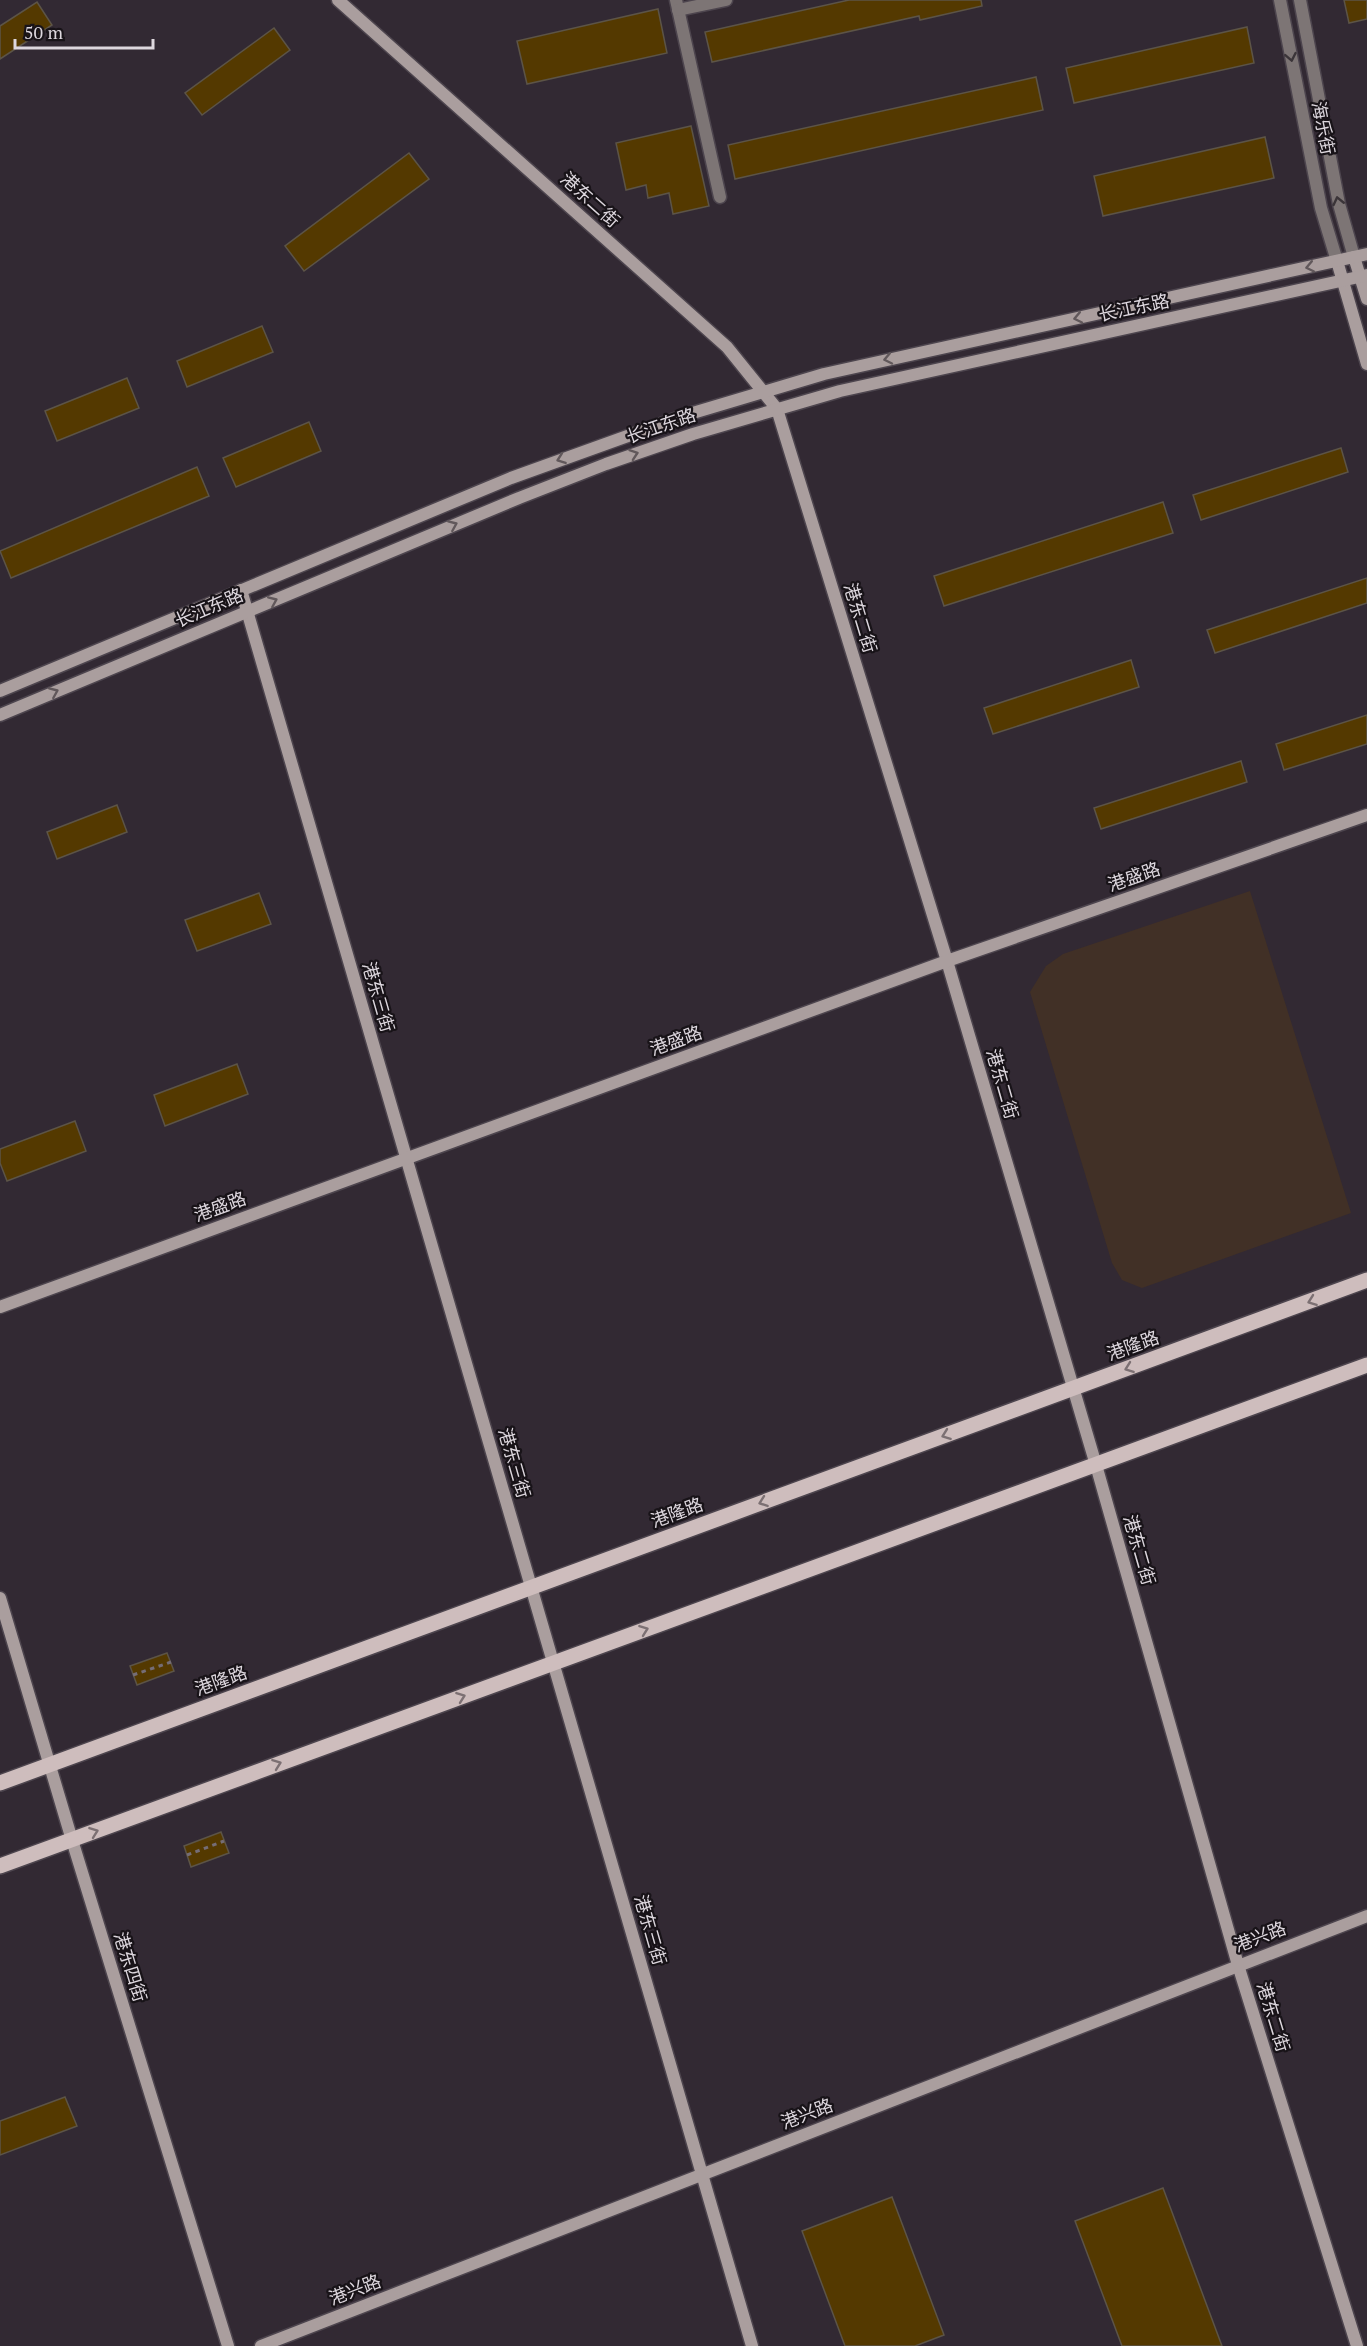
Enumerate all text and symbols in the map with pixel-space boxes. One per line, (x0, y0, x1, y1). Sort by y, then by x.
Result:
scale bar (15, 12, 153, 50)
text: 50 m (24, 20, 64, 44)
one-way arrow (1284, 52, 1297, 62)
street label: 海乐街 (1307, 99, 1341, 157)
street label: 港东二街 (556, 166, 625, 232)
one-way arrow (1333, 196, 1346, 206)
one-way arrow (1305, 260, 1315, 273)
street label: 长江东路 (1096, 288, 1172, 326)
one-way arrow (1074, 310, 1084, 323)
one-way arrow (883, 352, 893, 365)
street label: 长江东路 (623, 402, 699, 448)
one-way arrow (628, 449, 639, 461)
one-way arrow (556, 452, 567, 464)
one-way arrow (446, 520, 457, 532)
street label: 港东二街 (839, 580, 883, 656)
street label: 长江东路 (171, 582, 246, 632)
one-way arrow (266, 596, 277, 608)
one-way arrow (48, 687, 59, 699)
street label: 港盛路 (1104, 856, 1163, 896)
street label: 港东三街 (358, 959, 400, 1035)
street label: 港盛路 (646, 1020, 705, 1061)
street label: 港东二街 (982, 1046, 1024, 1122)
street label: 港盛路 (190, 1186, 249, 1227)
one-way arrow (1307, 1293, 1318, 1306)
street label: 港隆路 (1103, 1325, 1162, 1366)
one-way arrow (1124, 1361, 1135, 1373)
street label: 港东三街 (494, 1425, 536, 1501)
one-way arrow (941, 1428, 952, 1441)
street label: 港隆路 (647, 1492, 706, 1533)
one-way arrow (758, 1495, 769, 1508)
street label: 港东二街 (1119, 1512, 1161, 1588)
one-way arrow (638, 1625, 649, 1638)
street label: 港隆路 (191, 1660, 250, 1701)
one-way arrow (455, 1692, 465, 1705)
one-way arrow (272, 1759, 282, 1772)
one-way arrow (89, 1826, 99, 1839)
street label: 港东三街 (630, 1892, 672, 1968)
street label: 港兴路 (1230, 1915, 1289, 1957)
street label: 港东四街 (109, 1929, 153, 2005)
street label: 港东二街 (1252, 1979, 1296, 2055)
street label: 港兴路 (777, 2092, 836, 2134)
street label: 港兴路 (325, 2268, 384, 2310)

